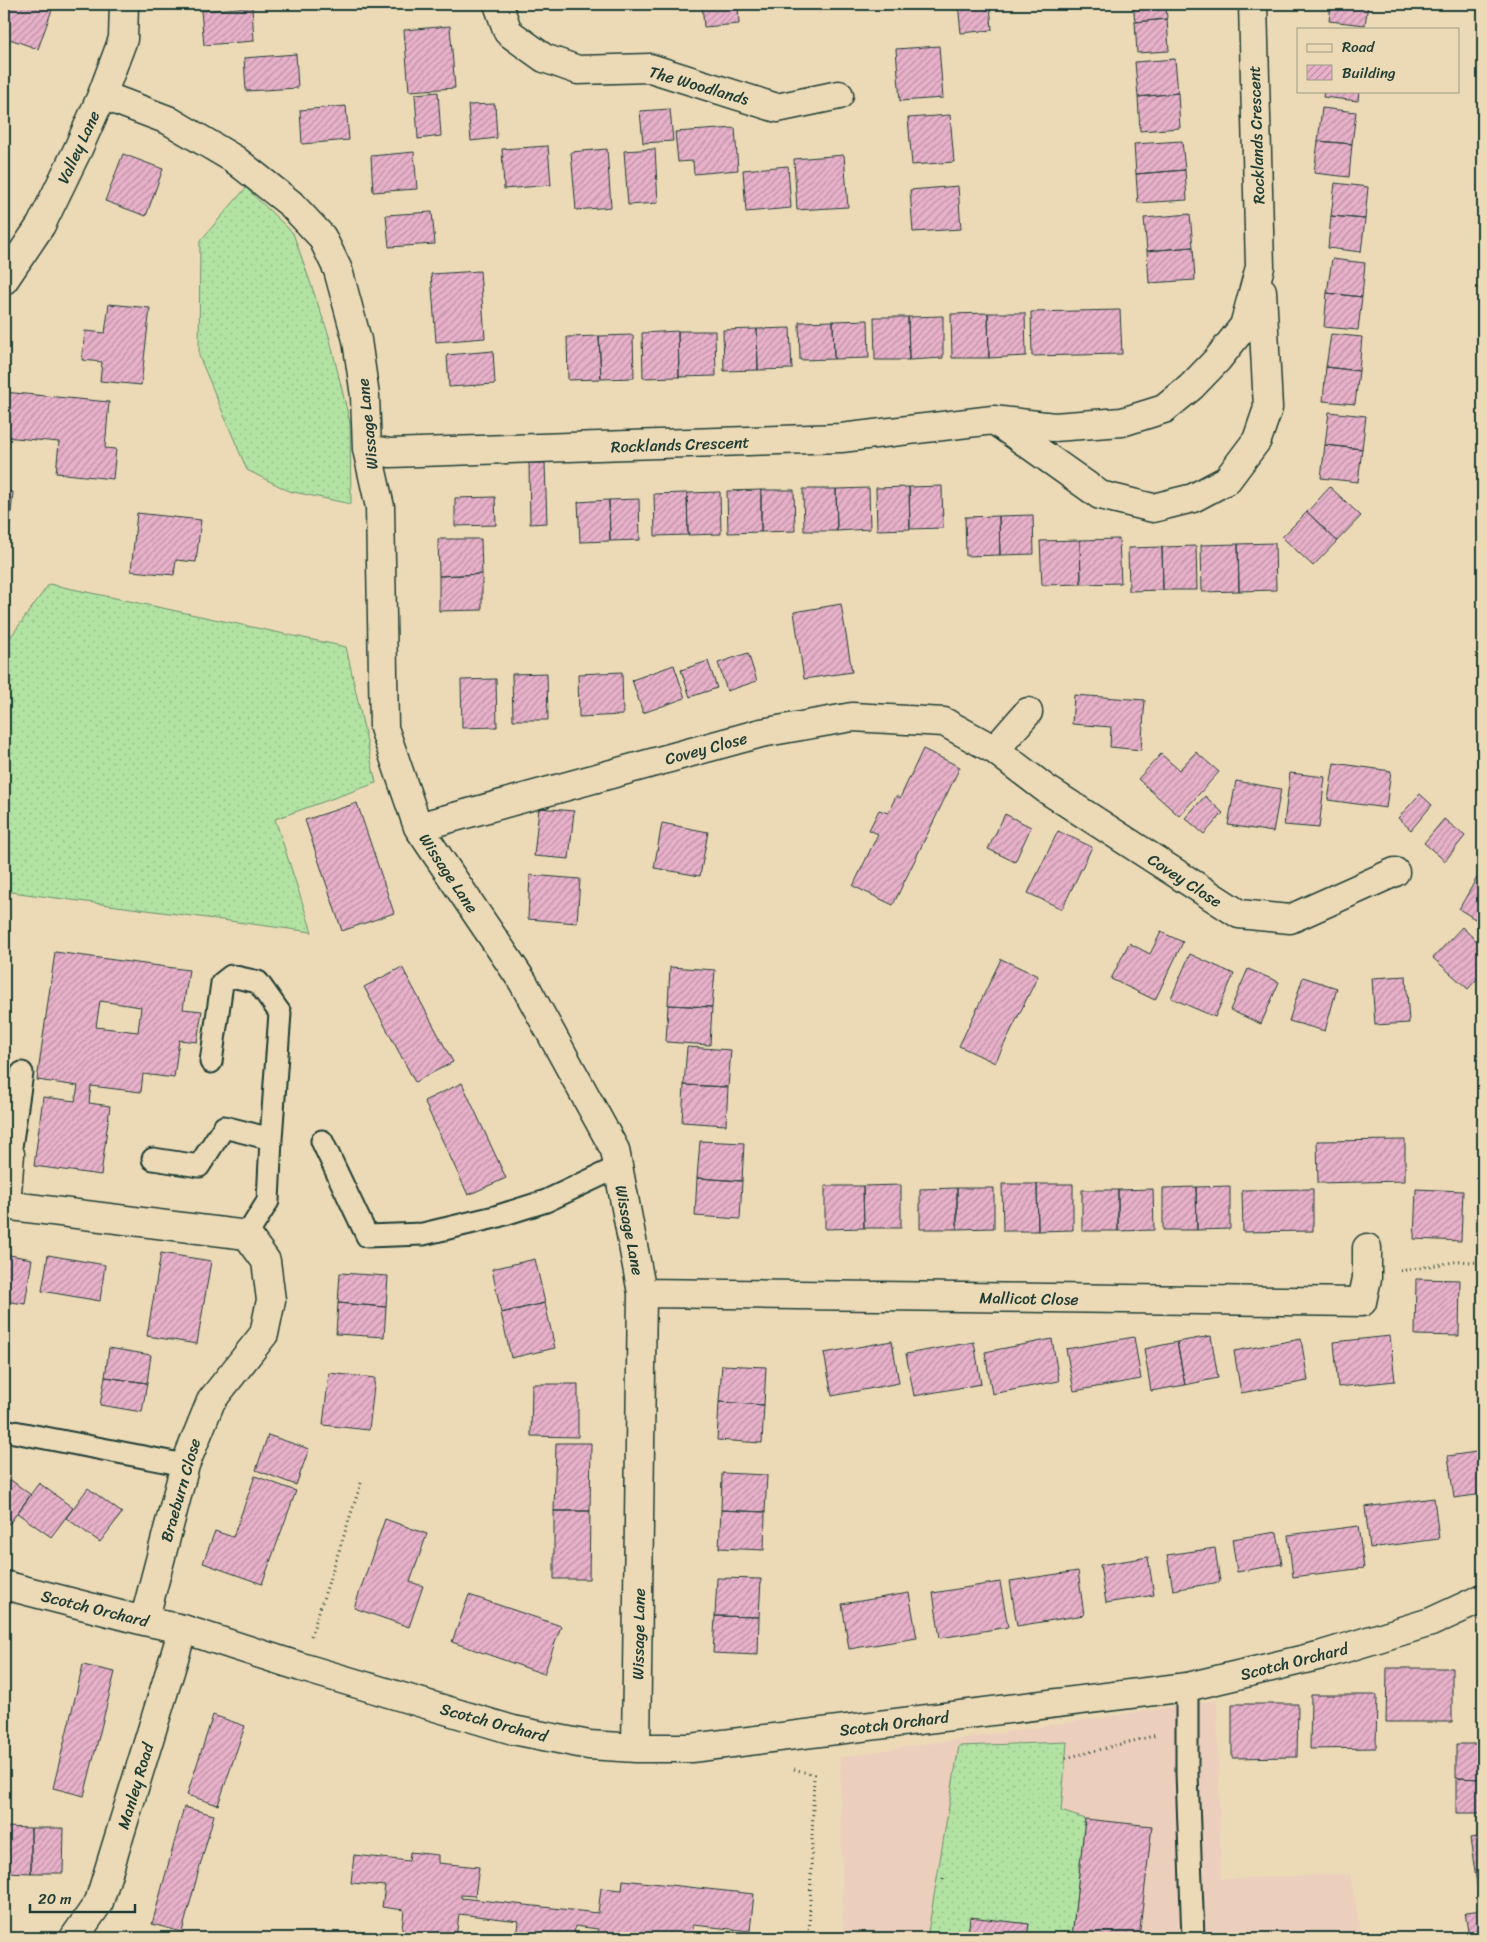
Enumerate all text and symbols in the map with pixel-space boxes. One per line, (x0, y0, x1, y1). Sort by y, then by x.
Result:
legend (1297, 28, 1460, 92)
text: Road (1342, 34, 1375, 60)
street label: The Woodlands (645, 57, 753, 114)
text: Building (1342, 60, 1396, 86)
street label: Rocklands Crescent (1240, 65, 1273, 205)
street label: Valley Lane (49, 106, 108, 189)
street label: Wissage Lane (348, 377, 387, 471)
street label: Rocklands Crescent (610, 428, 750, 461)
street label: Covey Close (662, 724, 751, 773)
street label: Wissage Lane (411, 827, 486, 919)
street label: Covey Close (1141, 845, 1228, 916)
street label: Wissage Lane (607, 1182, 652, 1278)
street label: Mallicot Close (979, 1283, 1079, 1314)
street label: Braeburn Close (152, 1435, 209, 1545)
street label: Scotch Orchard (38, 1581, 153, 1636)
street label: Wissage Lane (623, 1588, 654, 1680)
street label: Scotch Orchard (1237, 1634, 1353, 1689)
street label: Scotch Orchard (437, 1694, 552, 1751)
street label: Scotch Orchard (838, 1702, 952, 1745)
street label: Manley Road (109, 1738, 163, 1833)
scale bar (30, 1882, 135, 1914)
text: 20 m (38, 1886, 72, 1912)

